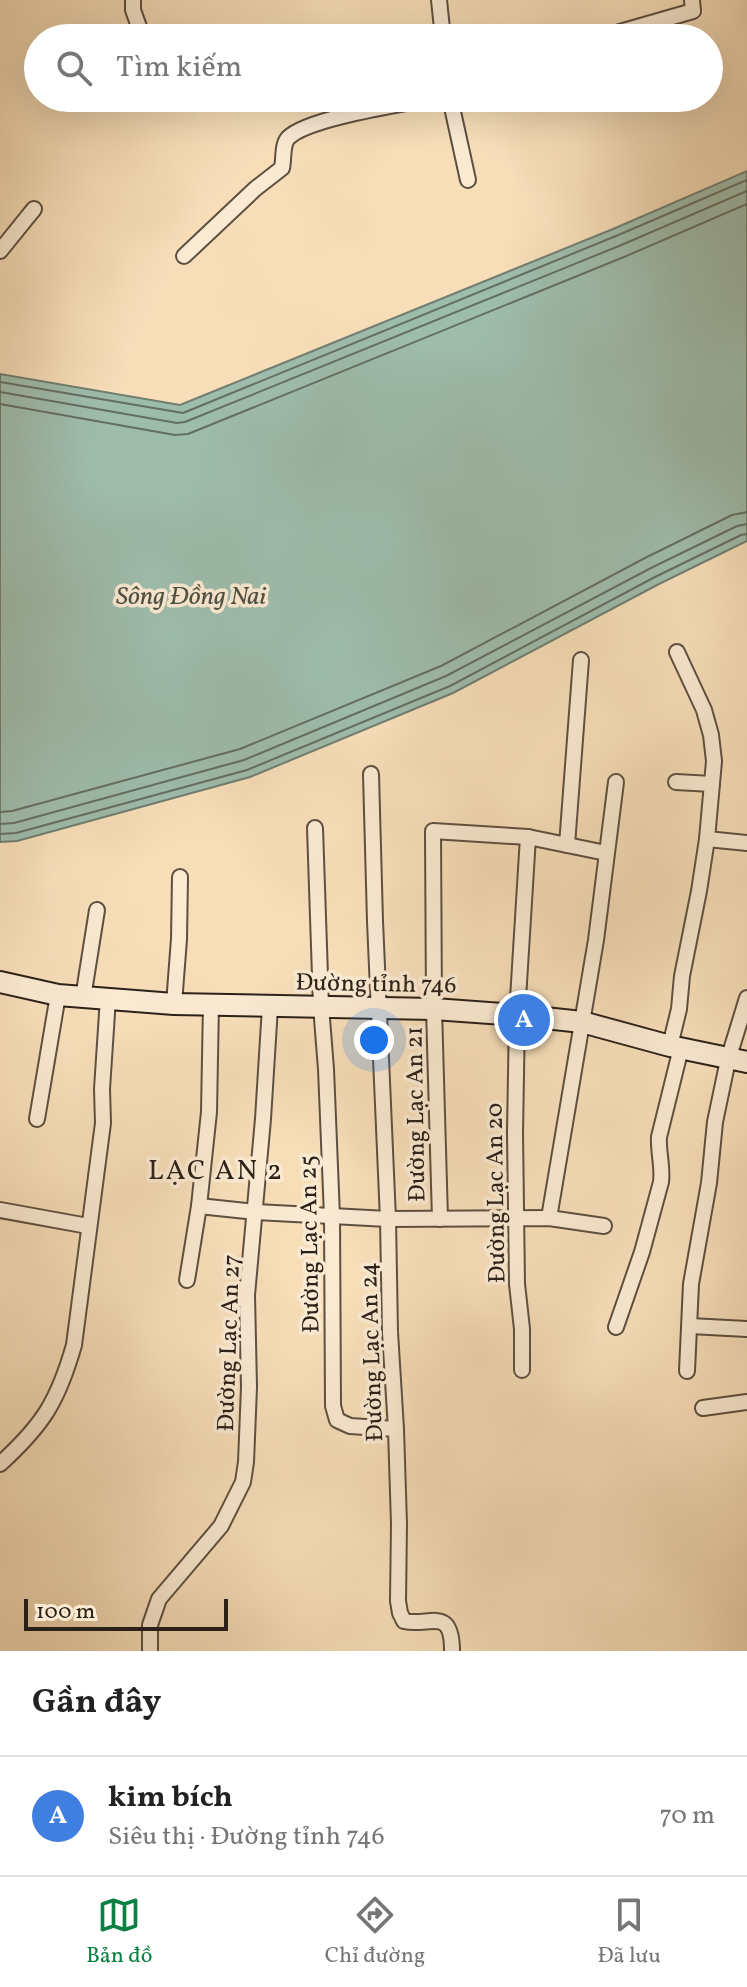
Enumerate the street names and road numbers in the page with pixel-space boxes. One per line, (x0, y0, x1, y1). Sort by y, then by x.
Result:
street label: Đường tỉnh 746 (295, 967, 457, 1003)
street label: Đường Lạc An 21 (398, 1026, 436, 1202)
street label: Đường Lạc An 20 (478, 1102, 516, 1283)
street label: Đường Lạc An 25 (292, 1155, 330, 1333)
street label: Đường Lạc An 27 (210, 1254, 250, 1432)
street label: Đường Lạc An 24 (353, 1261, 393, 1442)

